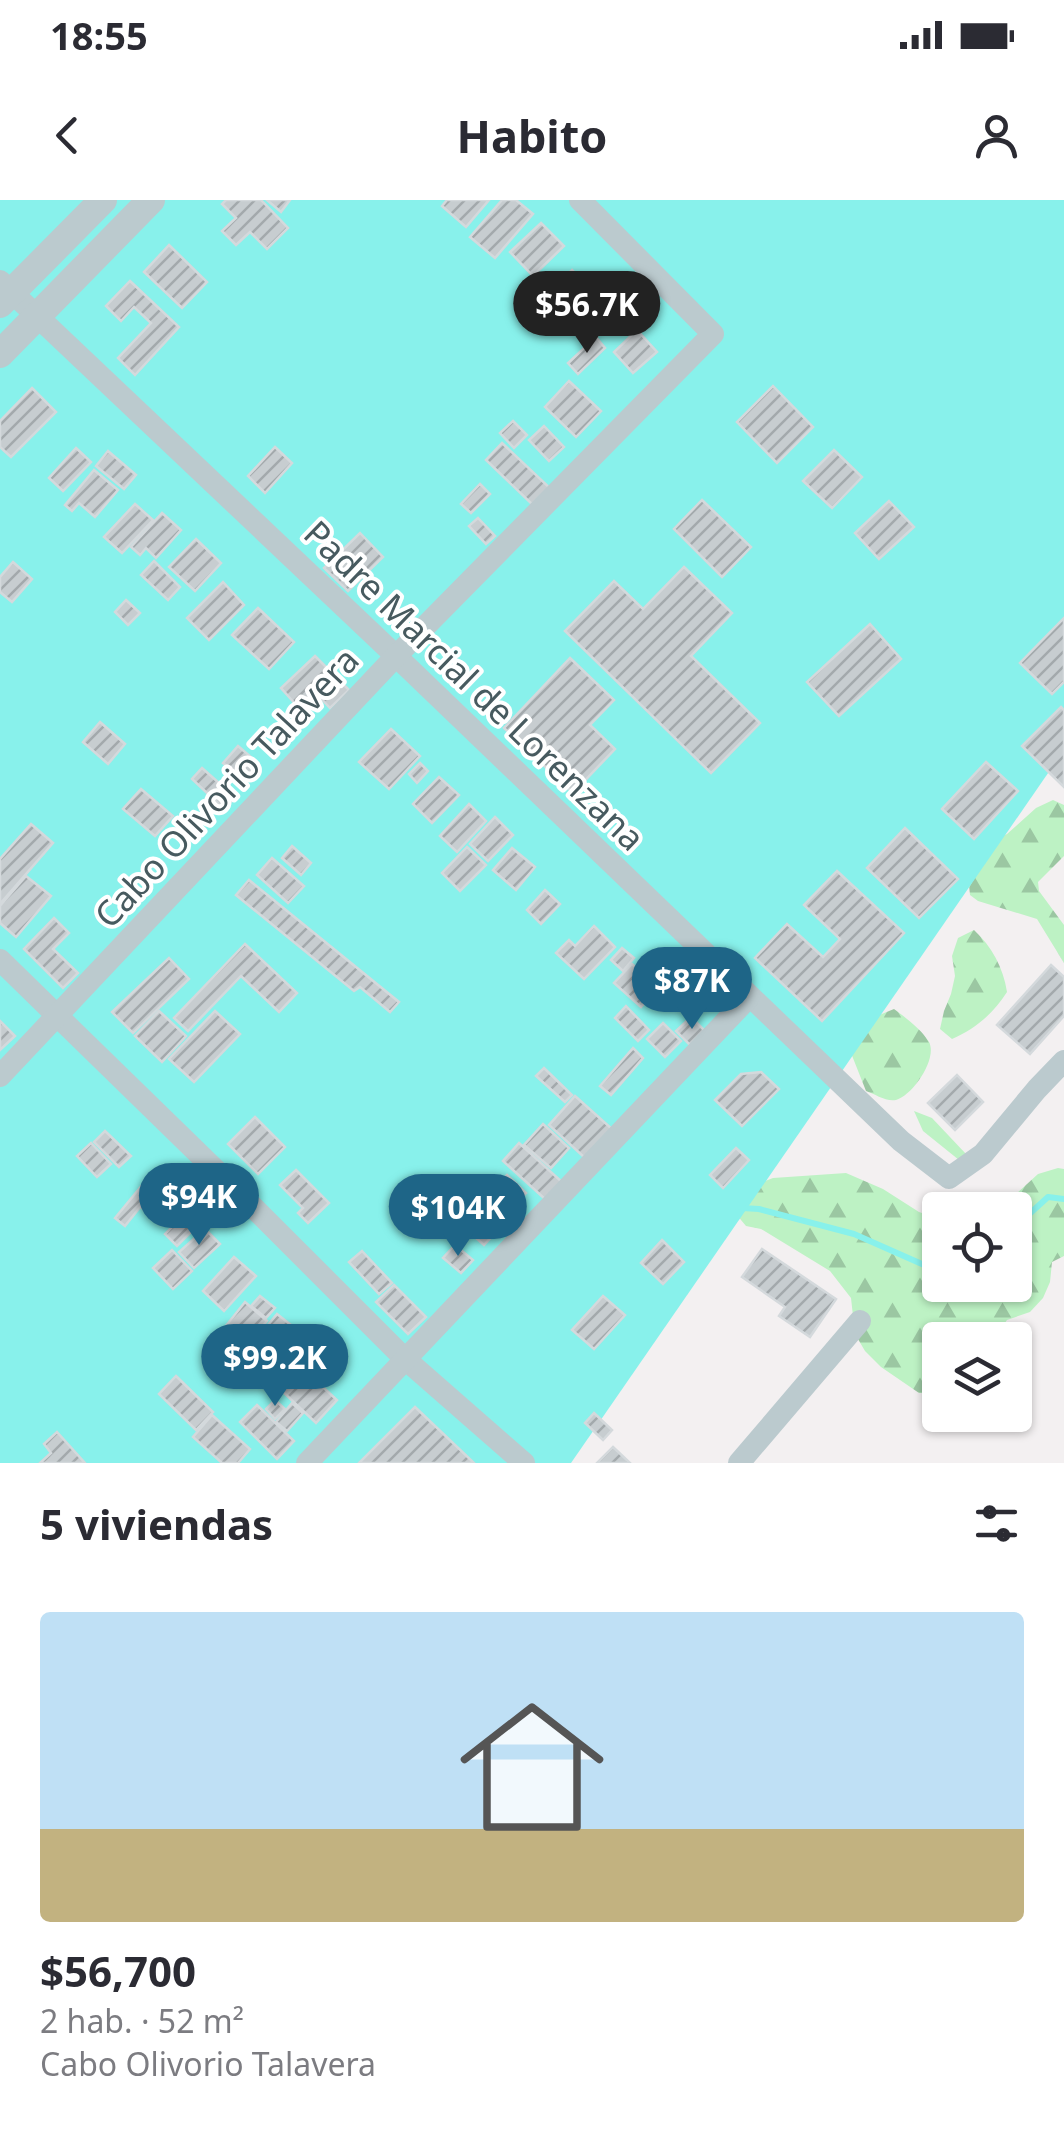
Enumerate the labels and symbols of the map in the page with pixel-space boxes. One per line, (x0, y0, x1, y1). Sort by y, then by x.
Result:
pin: $56.7K (506, 271, 668, 356)
street label: Padre Marcial de Lorenzana (295, 510, 655, 860)
street label: Cabo Olivorio Talavera (83, 637, 369, 937)
pin: $87K (633, 947, 751, 1032)
pin: $94K (140, 1163, 258, 1248)
pin: $104K (388, 1174, 528, 1259)
pin: $99.2K (194, 1324, 356, 1409)

